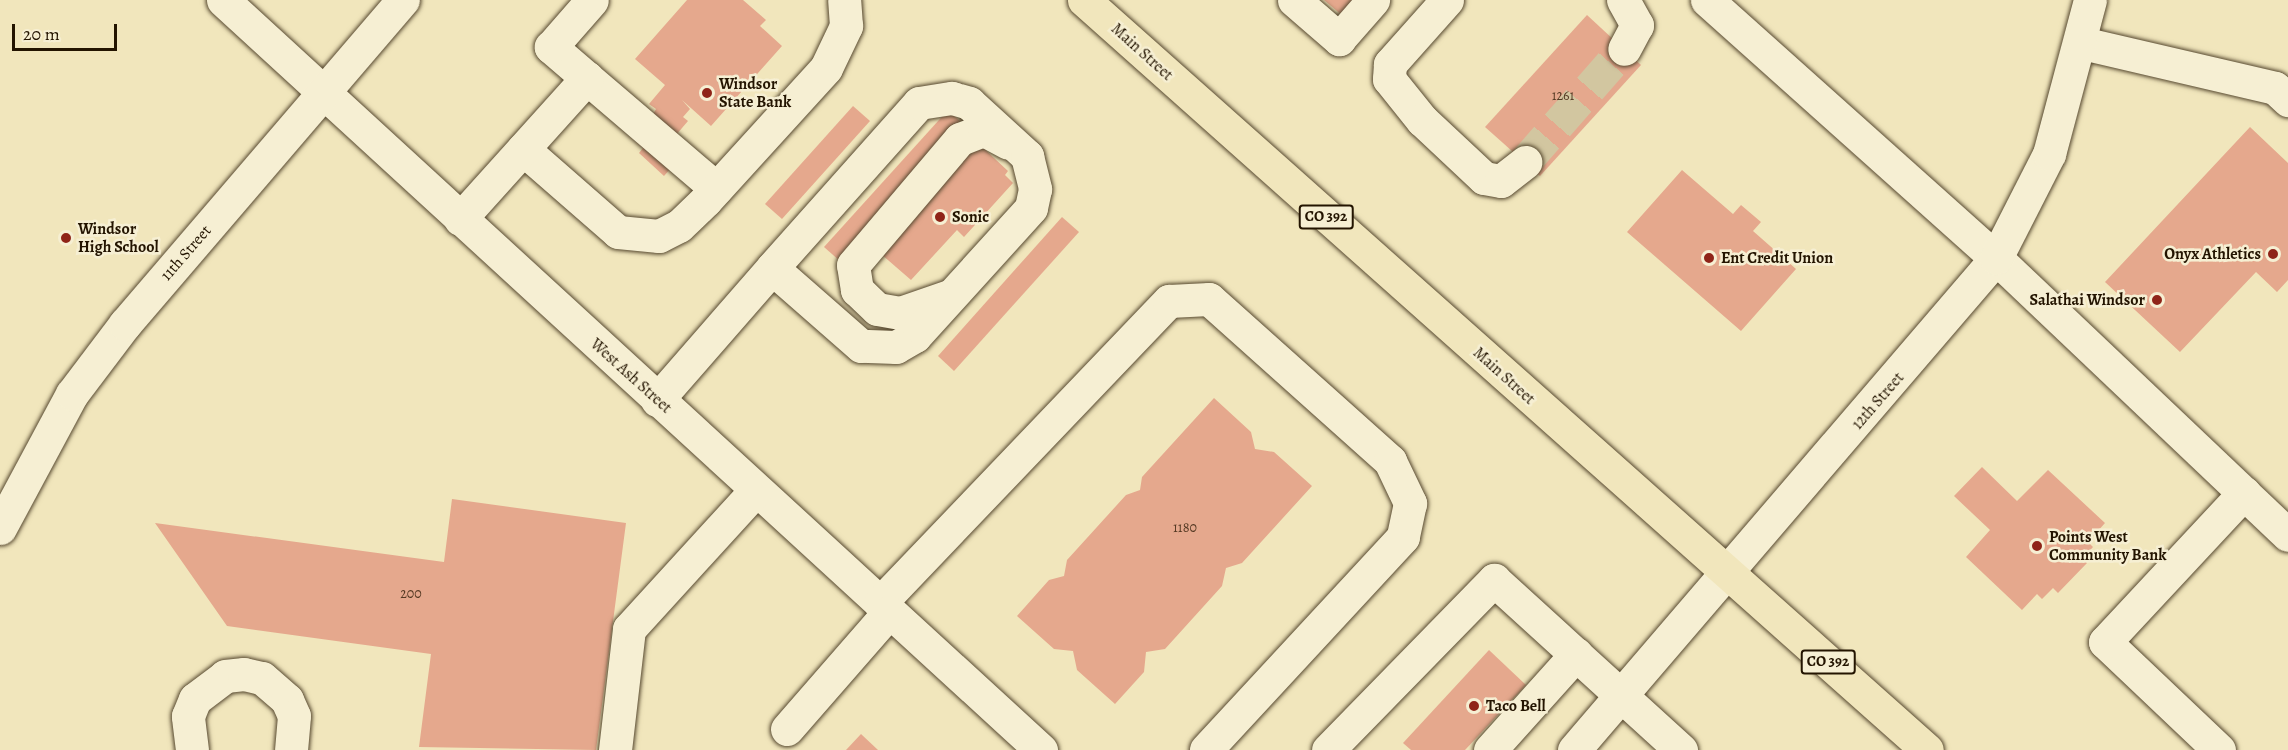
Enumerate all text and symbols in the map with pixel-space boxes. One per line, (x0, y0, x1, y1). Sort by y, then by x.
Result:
scale bar (15, 12, 120, 50)
street label: Main Street (1107, 19, 1177, 85)
text: 20 m (23, 22, 60, 46)
place label: Windsor State Bank (719, 74, 791, 112)
marker: Windsor State Bank (700, 86, 714, 100)
house number: 1261 (1552, 88, 1574, 104)
road number: CO 392 (1298, 205, 1354, 229)
place label: Sonic (952, 207, 989, 227)
marker: Sonic (933, 210, 947, 224)
place label: Windsor High School (78, 219, 159, 257)
street label: 11th Street (157, 221, 215, 285)
marker: Windsor High School (59, 231, 73, 245)
place label: Onyx Athletics (2164, 244, 2261, 264)
marker: Onyx Athletics (2266, 247, 2280, 261)
place label: Ent Credit Union (1721, 248, 1833, 268)
marker: Ent Credit Union (1702, 251, 1716, 265)
place label: Salathai Windsor (2030, 290, 2145, 310)
marker: Salathai Windsor (2150, 293, 2164, 307)
street label: West Ash Street (586, 335, 676, 417)
street label: Main Street (1469, 343, 1539, 409)
street label: 12th Street (1848, 369, 1908, 433)
house number: 1180 (1173, 520, 1197, 536)
place label: Points West Community Bank (2049, 527, 2167, 565)
marker: Points West Community Bank (2030, 539, 2044, 553)
house number: 200 (400, 586, 422, 602)
road number: CO 392 (1800, 650, 1856, 674)
place label: Taco Bell (1486, 696, 1546, 716)
marker: Taco Bell (1467, 699, 1481, 713)

